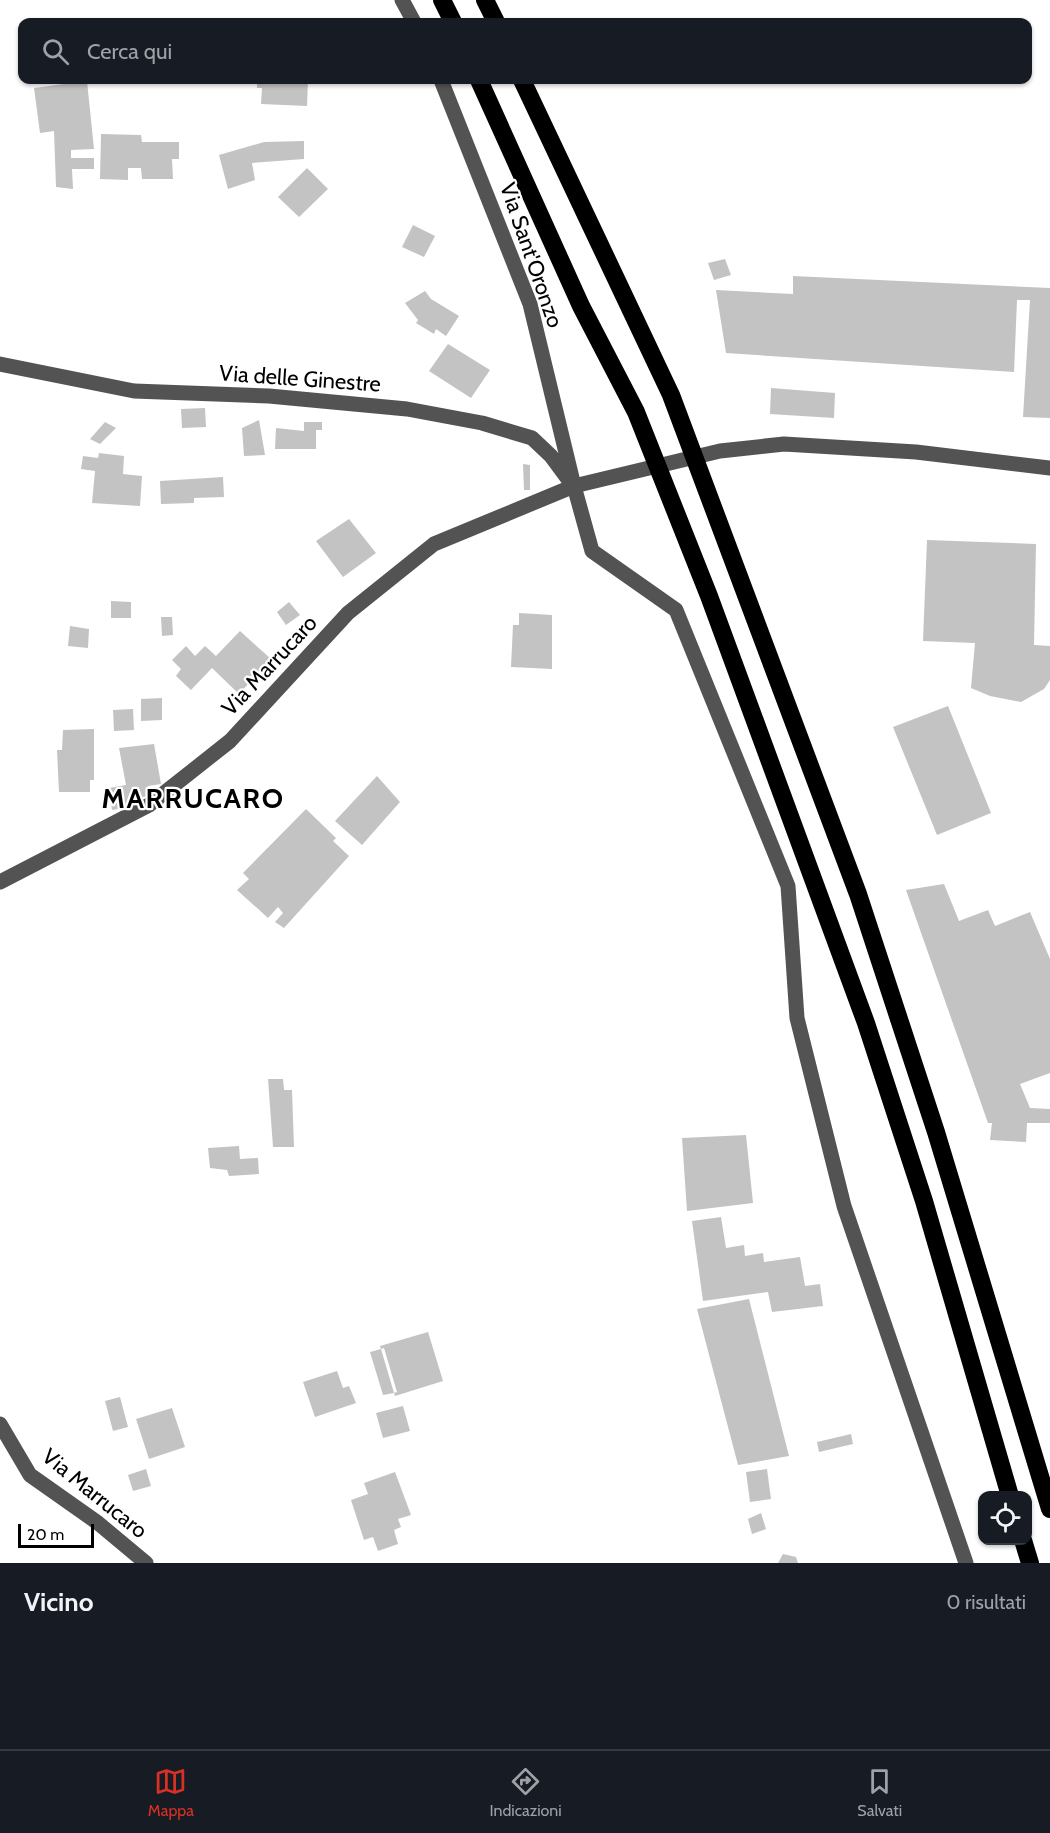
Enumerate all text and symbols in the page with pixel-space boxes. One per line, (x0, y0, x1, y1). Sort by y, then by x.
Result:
search box (18, 18, 1032, 84)
icon: search (39, 35, 72, 68)
text: Cerca qui (87, 38, 172, 65)
street label: Via Sant'Oronzo (494, 179, 569, 331)
street label: Via delle Ginestre (218, 359, 382, 398)
street label: Via Marrucaro (216, 609, 323, 721)
district label: MARRUCARO (102, 781, 284, 815)
street label: Via Marrucaro (37, 1443, 153, 1544)
map controls (978, 1491, 1032, 1545)
button: locate (978, 1491, 1032, 1545)
scale bar (18, 1521, 94, 1548)
text: 20 m (27, 1525, 64, 1544)
text: Vicino (24, 1586, 93, 1618)
text: 0 risultati (946, 1590, 1026, 1614)
tab: Mappa (148, 1765, 194, 1820)
tab: Indicazioni (490, 1765, 562, 1820)
tab: Salvati (857, 1765, 902, 1820)

